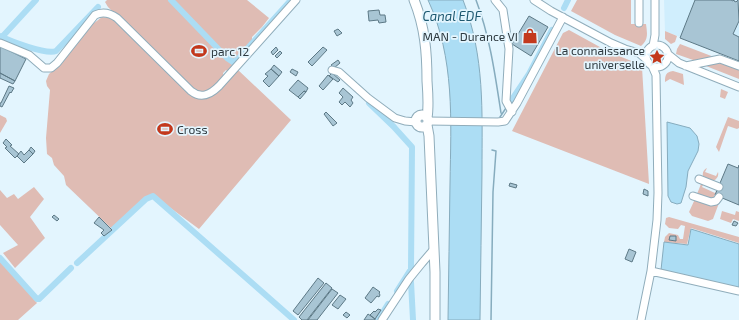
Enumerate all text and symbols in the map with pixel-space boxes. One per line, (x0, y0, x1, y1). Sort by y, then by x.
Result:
water label: Canal EDF (423, 8, 482, 24)
shop icon: MAN - Durance VI (521, 27, 539, 45)
place label: MAN - Durance VI (423, 29, 518, 43)
sports icon: parc 12 (190, 42, 208, 60)
place label: La connaissance universelle (556, 43, 645, 71)
place label: parc 12 (211, 44, 250, 58)
place icon: La connaissance universelle (648, 48, 666, 66)
sports icon: Cross (156, 120, 174, 138)
place label: Cross (177, 122, 208, 136)

